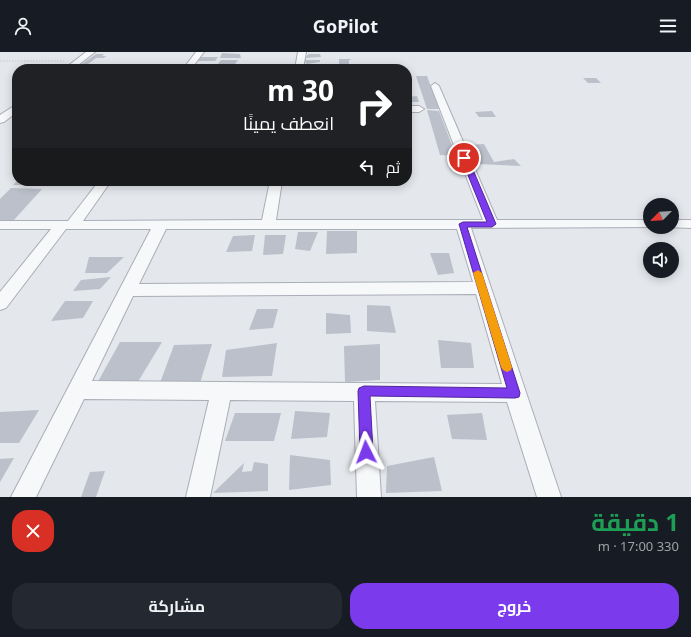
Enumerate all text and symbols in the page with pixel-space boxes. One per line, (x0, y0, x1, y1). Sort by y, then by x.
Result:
text: GoPilot (313, 14, 378, 38)
icon: person (12, 15, 34, 37)
icon: menu (657, 15, 679, 37)
text: 30 m (267, 71, 334, 109)
icon: right (348, 80, 400, 132)
text: انعطف يمينًا (243, 111, 334, 135)
pin (447, 141, 481, 175)
icon: arrive (453, 147, 475, 169)
icon: left (356, 156, 378, 178)
text: ثم (386, 157, 400, 177)
north arrow (643, 198, 679, 234)
map controls (643, 198, 679, 278)
button: sound (643, 242, 679, 278)
position arrow (345, 431, 387, 473)
text: 1 دقيقة (591, 505, 679, 538)
button: close (12, 510, 54, 552)
text: 330 m · 17:00 (598, 537, 679, 555)
button: مشاركة (12, 583, 342, 629)
button: خروج (350, 583, 679, 629)

